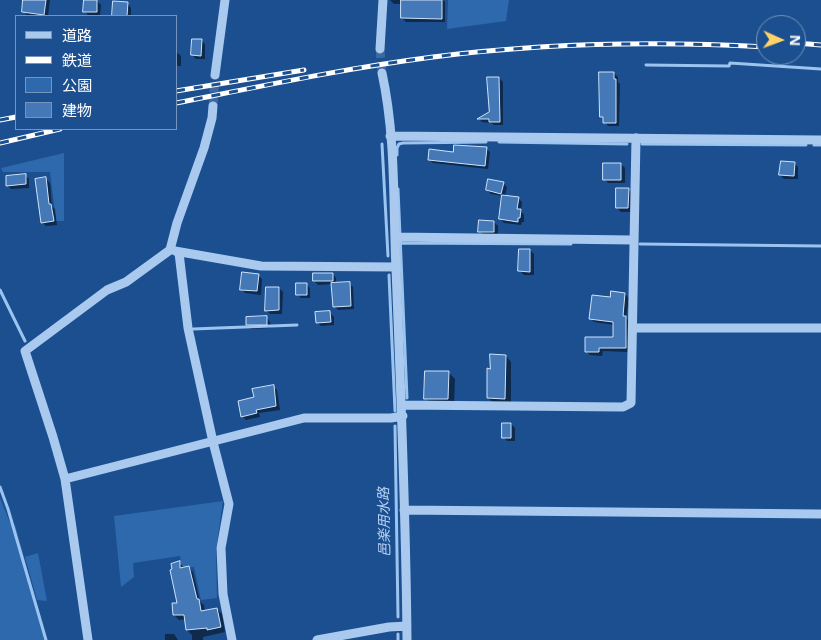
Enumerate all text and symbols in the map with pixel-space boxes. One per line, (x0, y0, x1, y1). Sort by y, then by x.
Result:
legend (15, 15, 178, 130)
north arrow (756, 15, 806, 65)
text: 道路 (62, 25, 92, 45)
text: N (786, 34, 805, 47)
text: 鉄道 (62, 50, 92, 70)
text: 公園 (62, 75, 92, 95)
text: 建物 (62, 100, 92, 120)
water label: 邑楽用水路 (376, 487, 394, 557)

